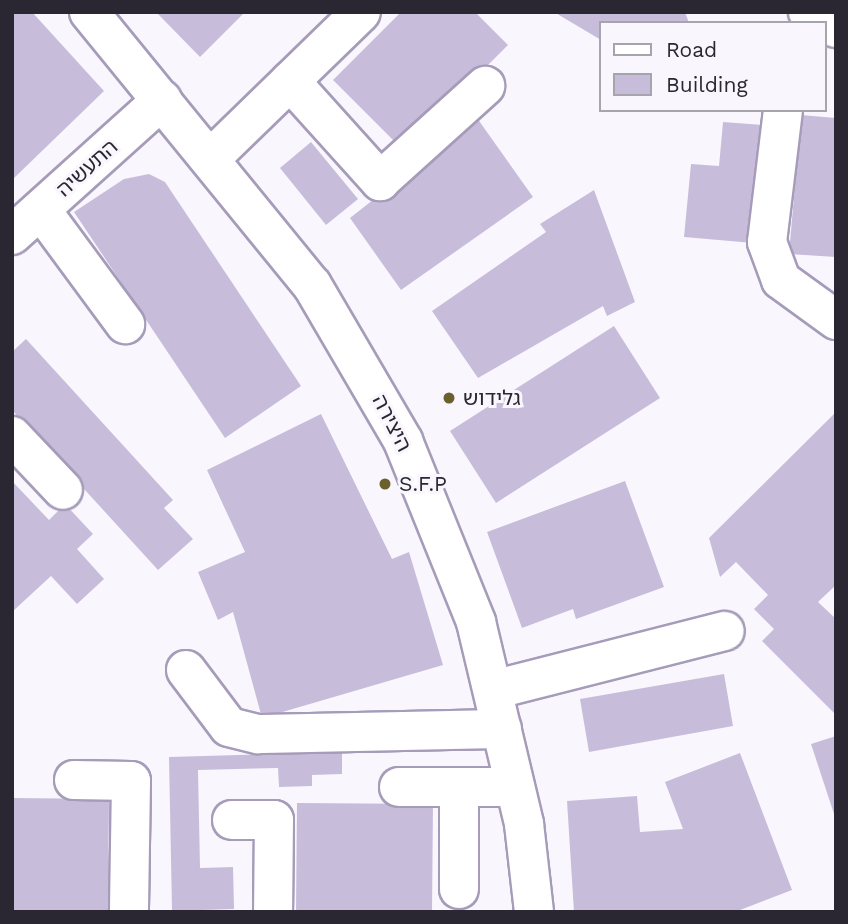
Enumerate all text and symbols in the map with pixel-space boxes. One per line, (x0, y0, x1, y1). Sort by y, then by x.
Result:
legend (600, 21, 827, 112)
text: Road (666, 37, 717, 62)
text: Building (666, 72, 748, 97)
street label: התעשיה (51, 134, 123, 202)
place label: גלידוש (463, 385, 521, 411)
street label: היצירה (367, 390, 417, 456)
marker: גלידוש (441, 390, 457, 406)
place label: S.F.P (399, 471, 447, 497)
marker: S.F.P (377, 476, 393, 492)

